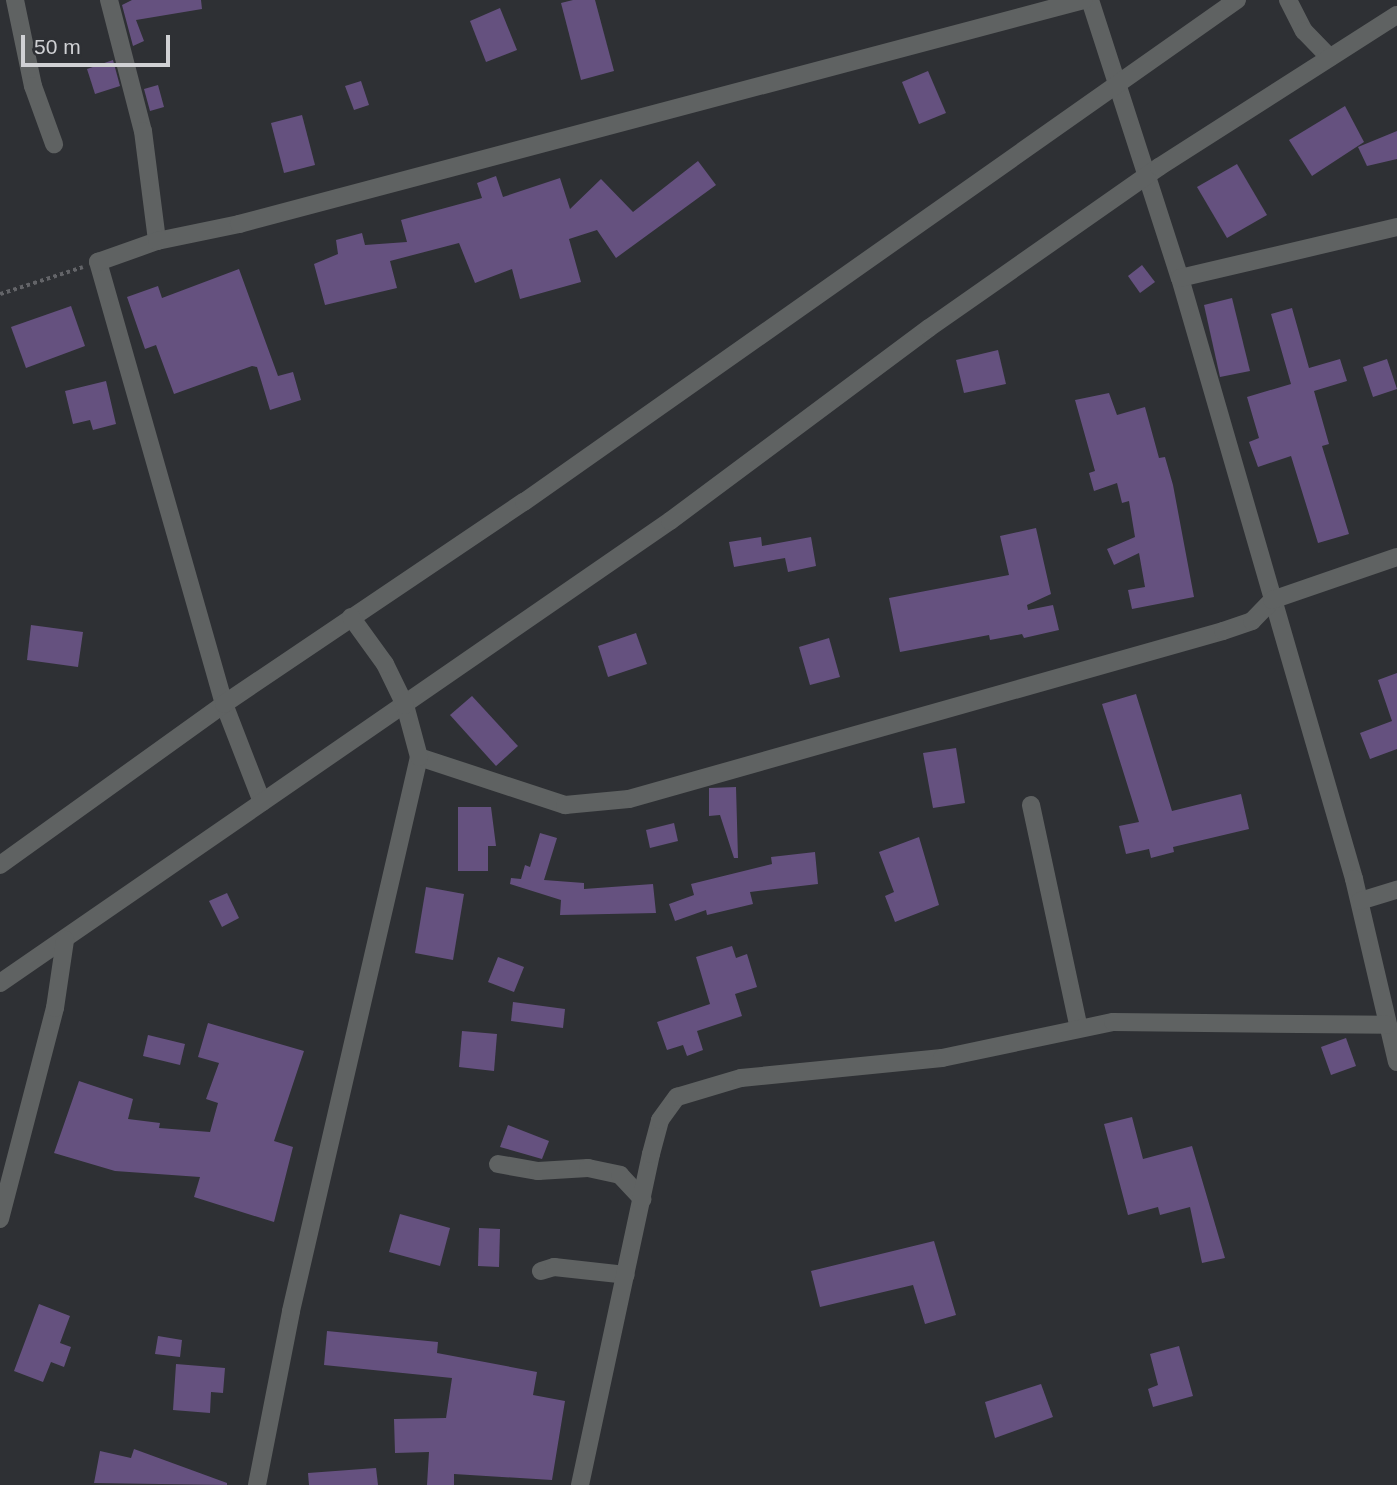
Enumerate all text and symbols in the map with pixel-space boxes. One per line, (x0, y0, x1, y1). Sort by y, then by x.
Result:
scale bar (24, 21, 173, 65)
text: 50 m (34, 35, 81, 58)

